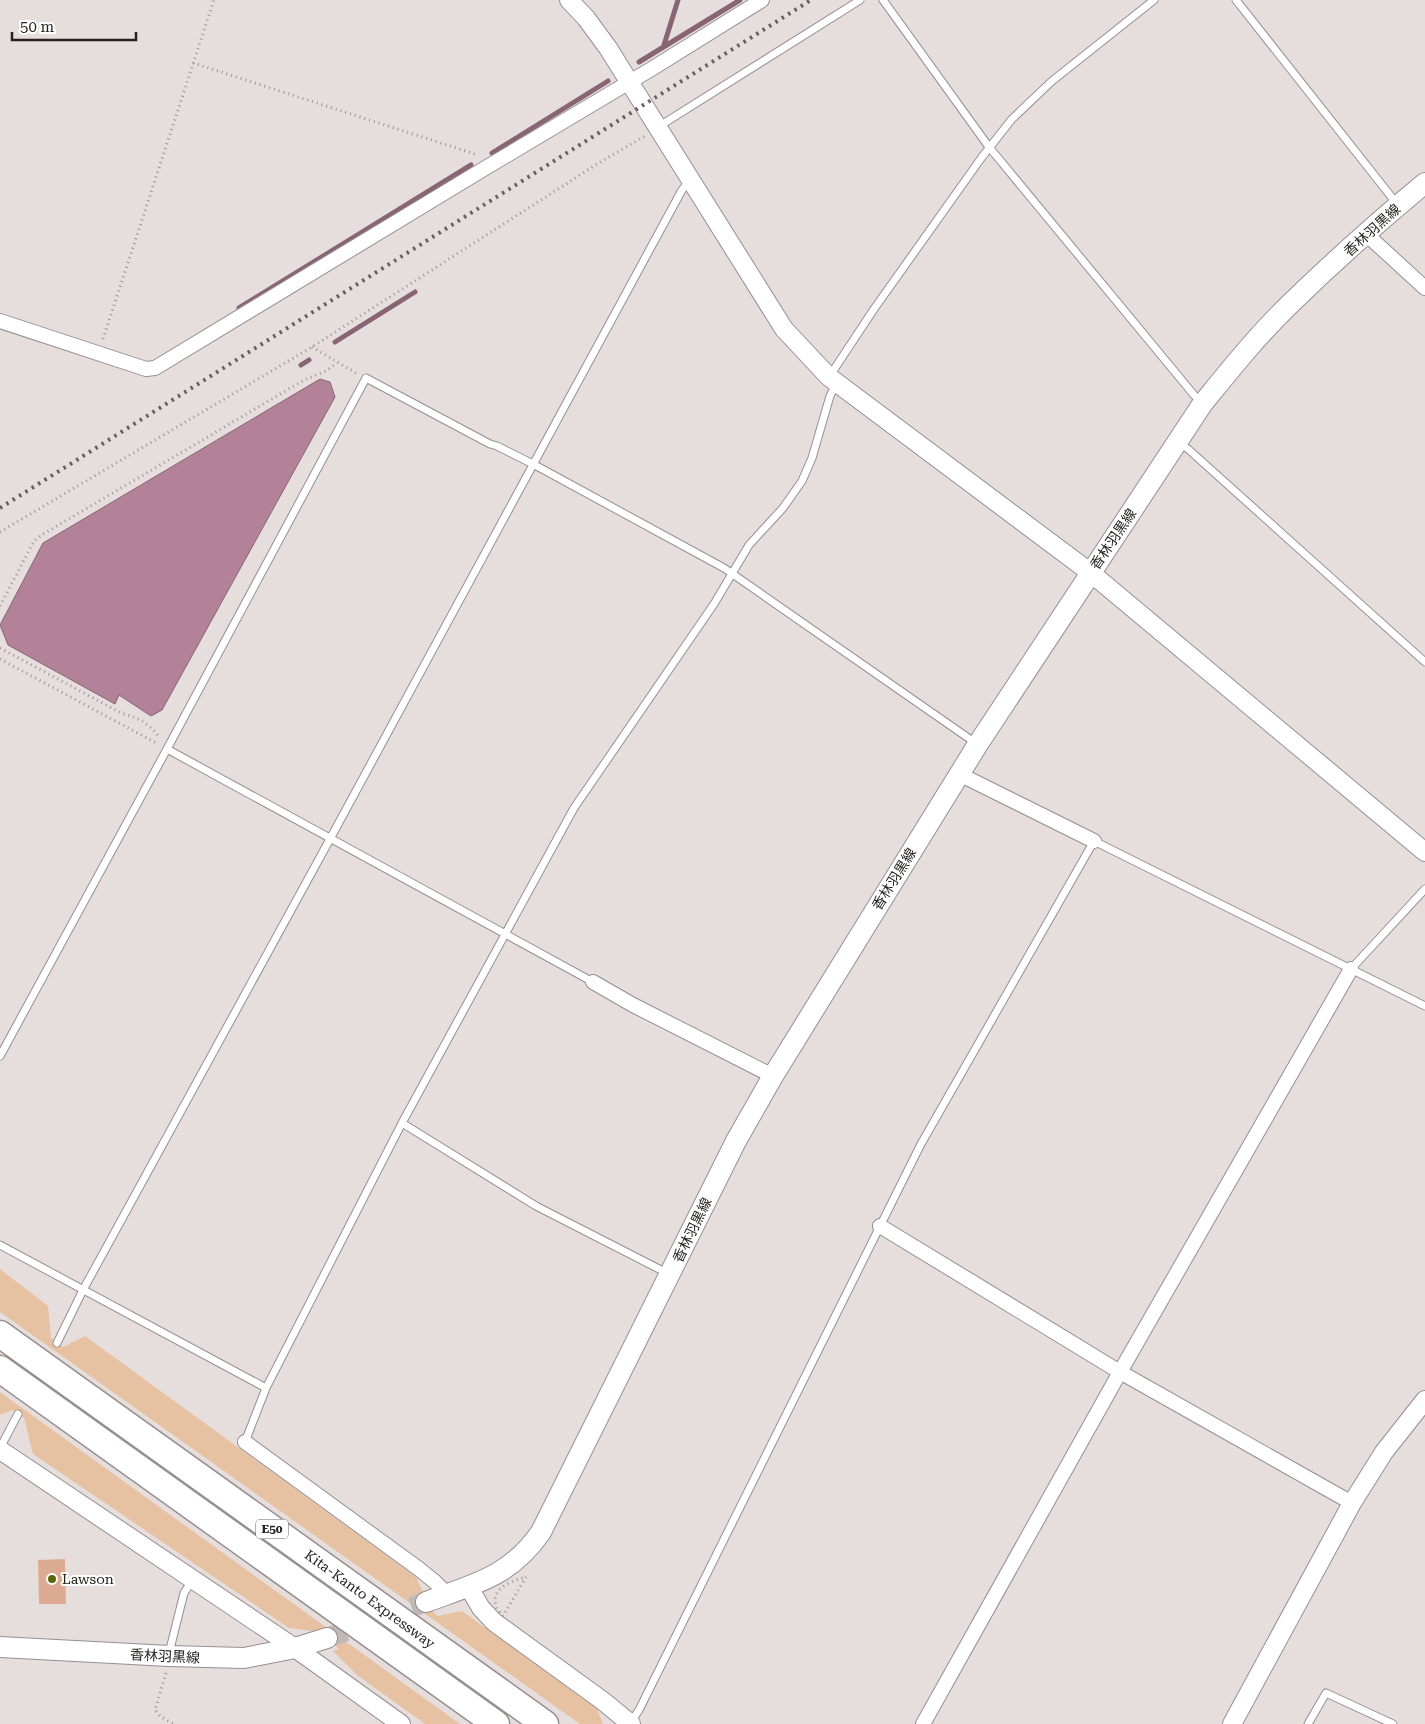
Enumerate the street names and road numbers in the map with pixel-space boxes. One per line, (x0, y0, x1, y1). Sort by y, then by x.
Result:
street label: 香林羽黒線 (1341, 201, 1403, 259)
street label: 香林羽黒線 (1087, 506, 1139, 572)
street label: 香林羽黒線 (869, 845, 919, 913)
street label: 香林羽黒線 (669, 1195, 715, 1265)
road number: E50 (256, 1520, 288, 1538)
street label: Kita-Kanto Expressway (302, 1546, 439, 1652)
street label: 香林羽黒線 (130, 1646, 200, 1666)

